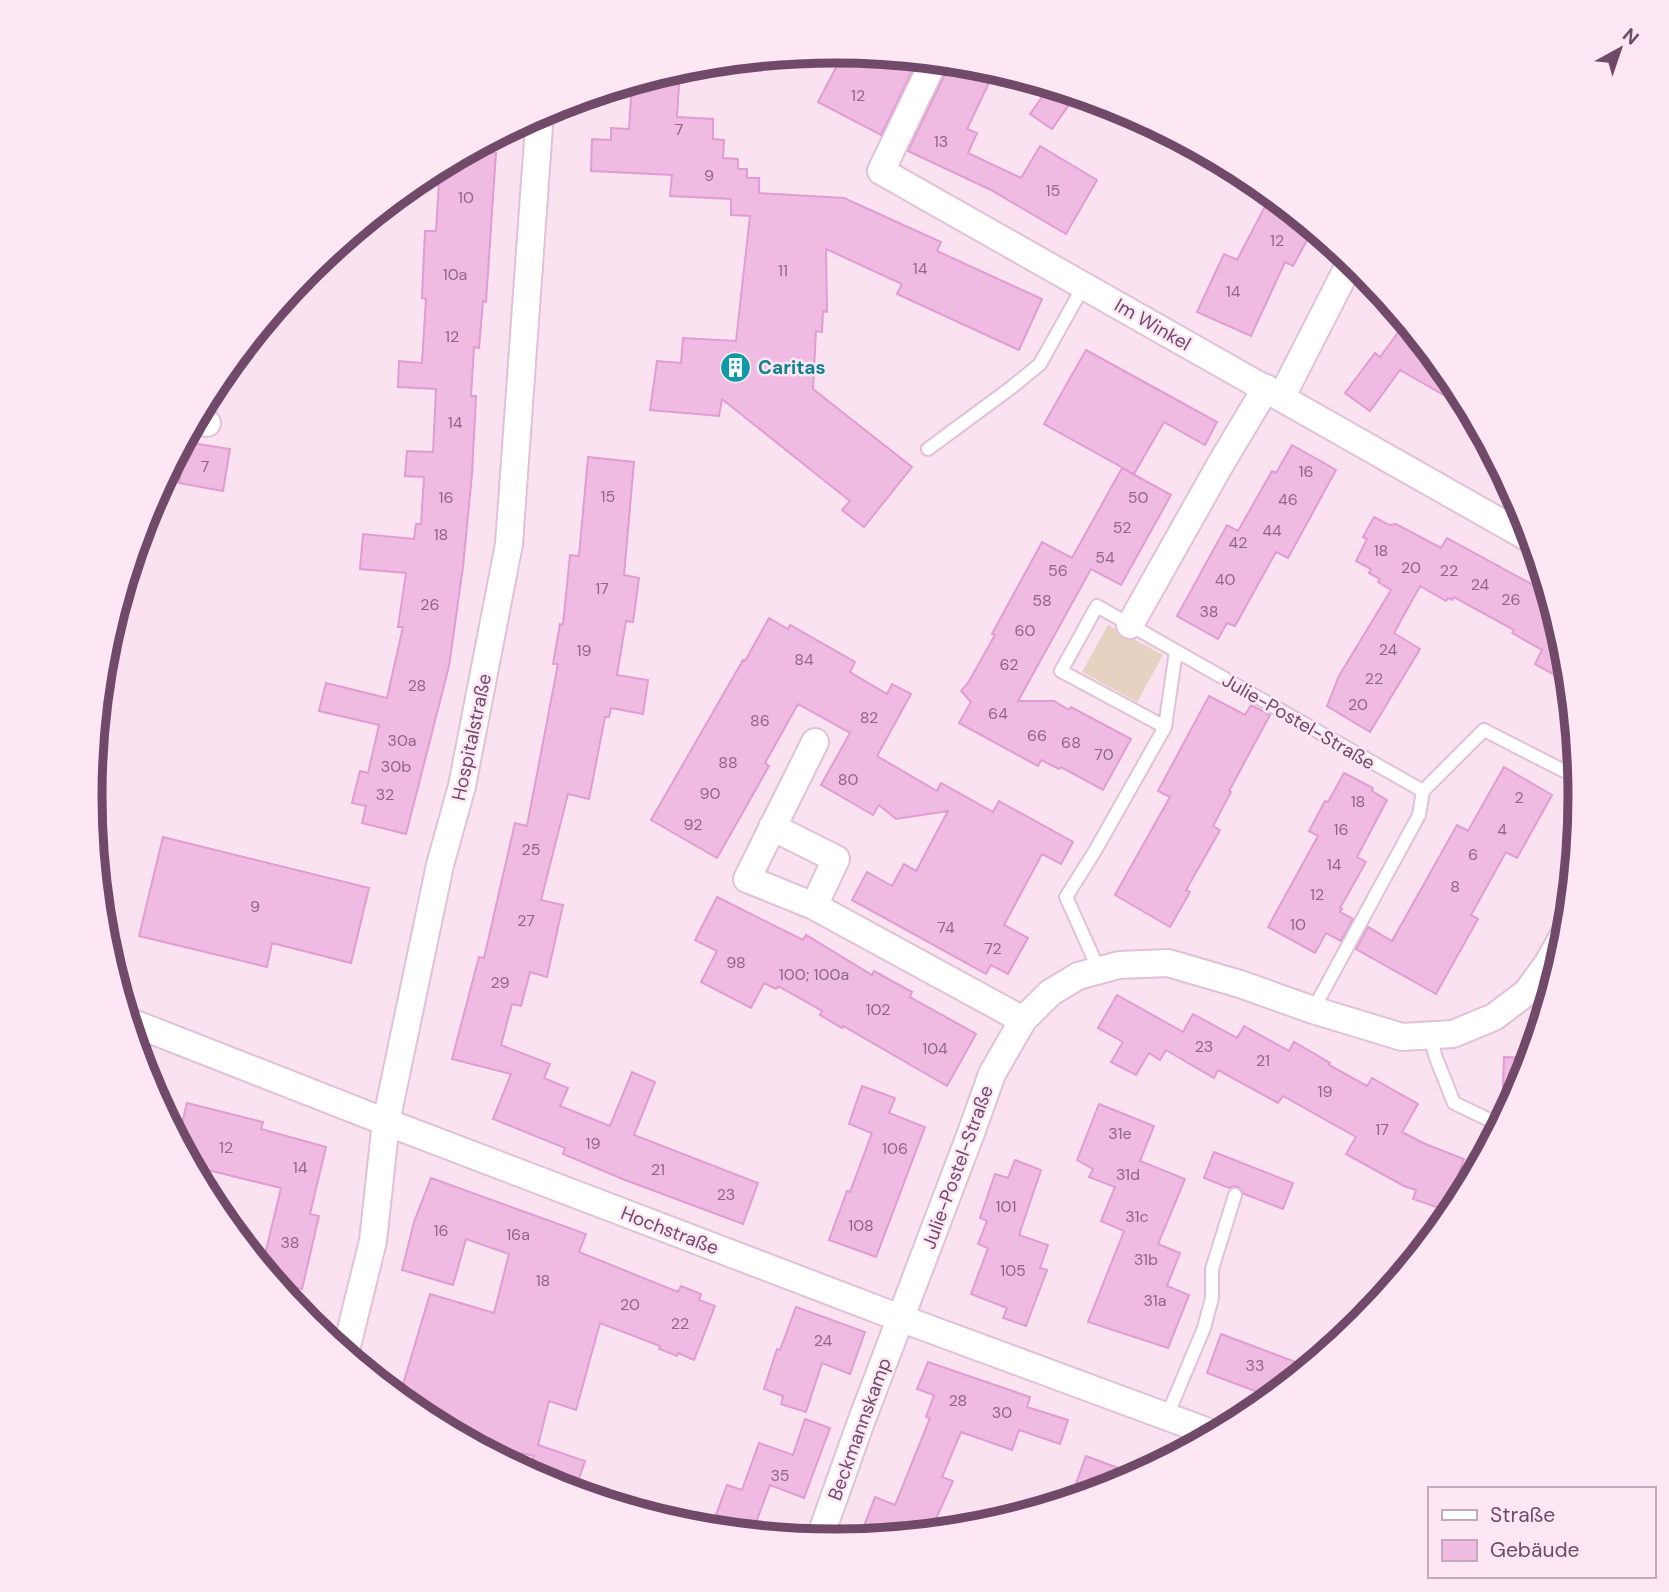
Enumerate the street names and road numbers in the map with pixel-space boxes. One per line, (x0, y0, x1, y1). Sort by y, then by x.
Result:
street label: Im Winkel (1110, 293, 1195, 356)
street label: Julie-Postel-Straße (1218, 667, 1380, 775)
street label: Hospitalstraße (446, 671, 497, 803)
street label: Julie-Postel-Straße (916, 1082, 999, 1253)
street label: Hochstraße (617, 1200, 722, 1261)
street label: Beckmannskamp (822, 1354, 897, 1504)

